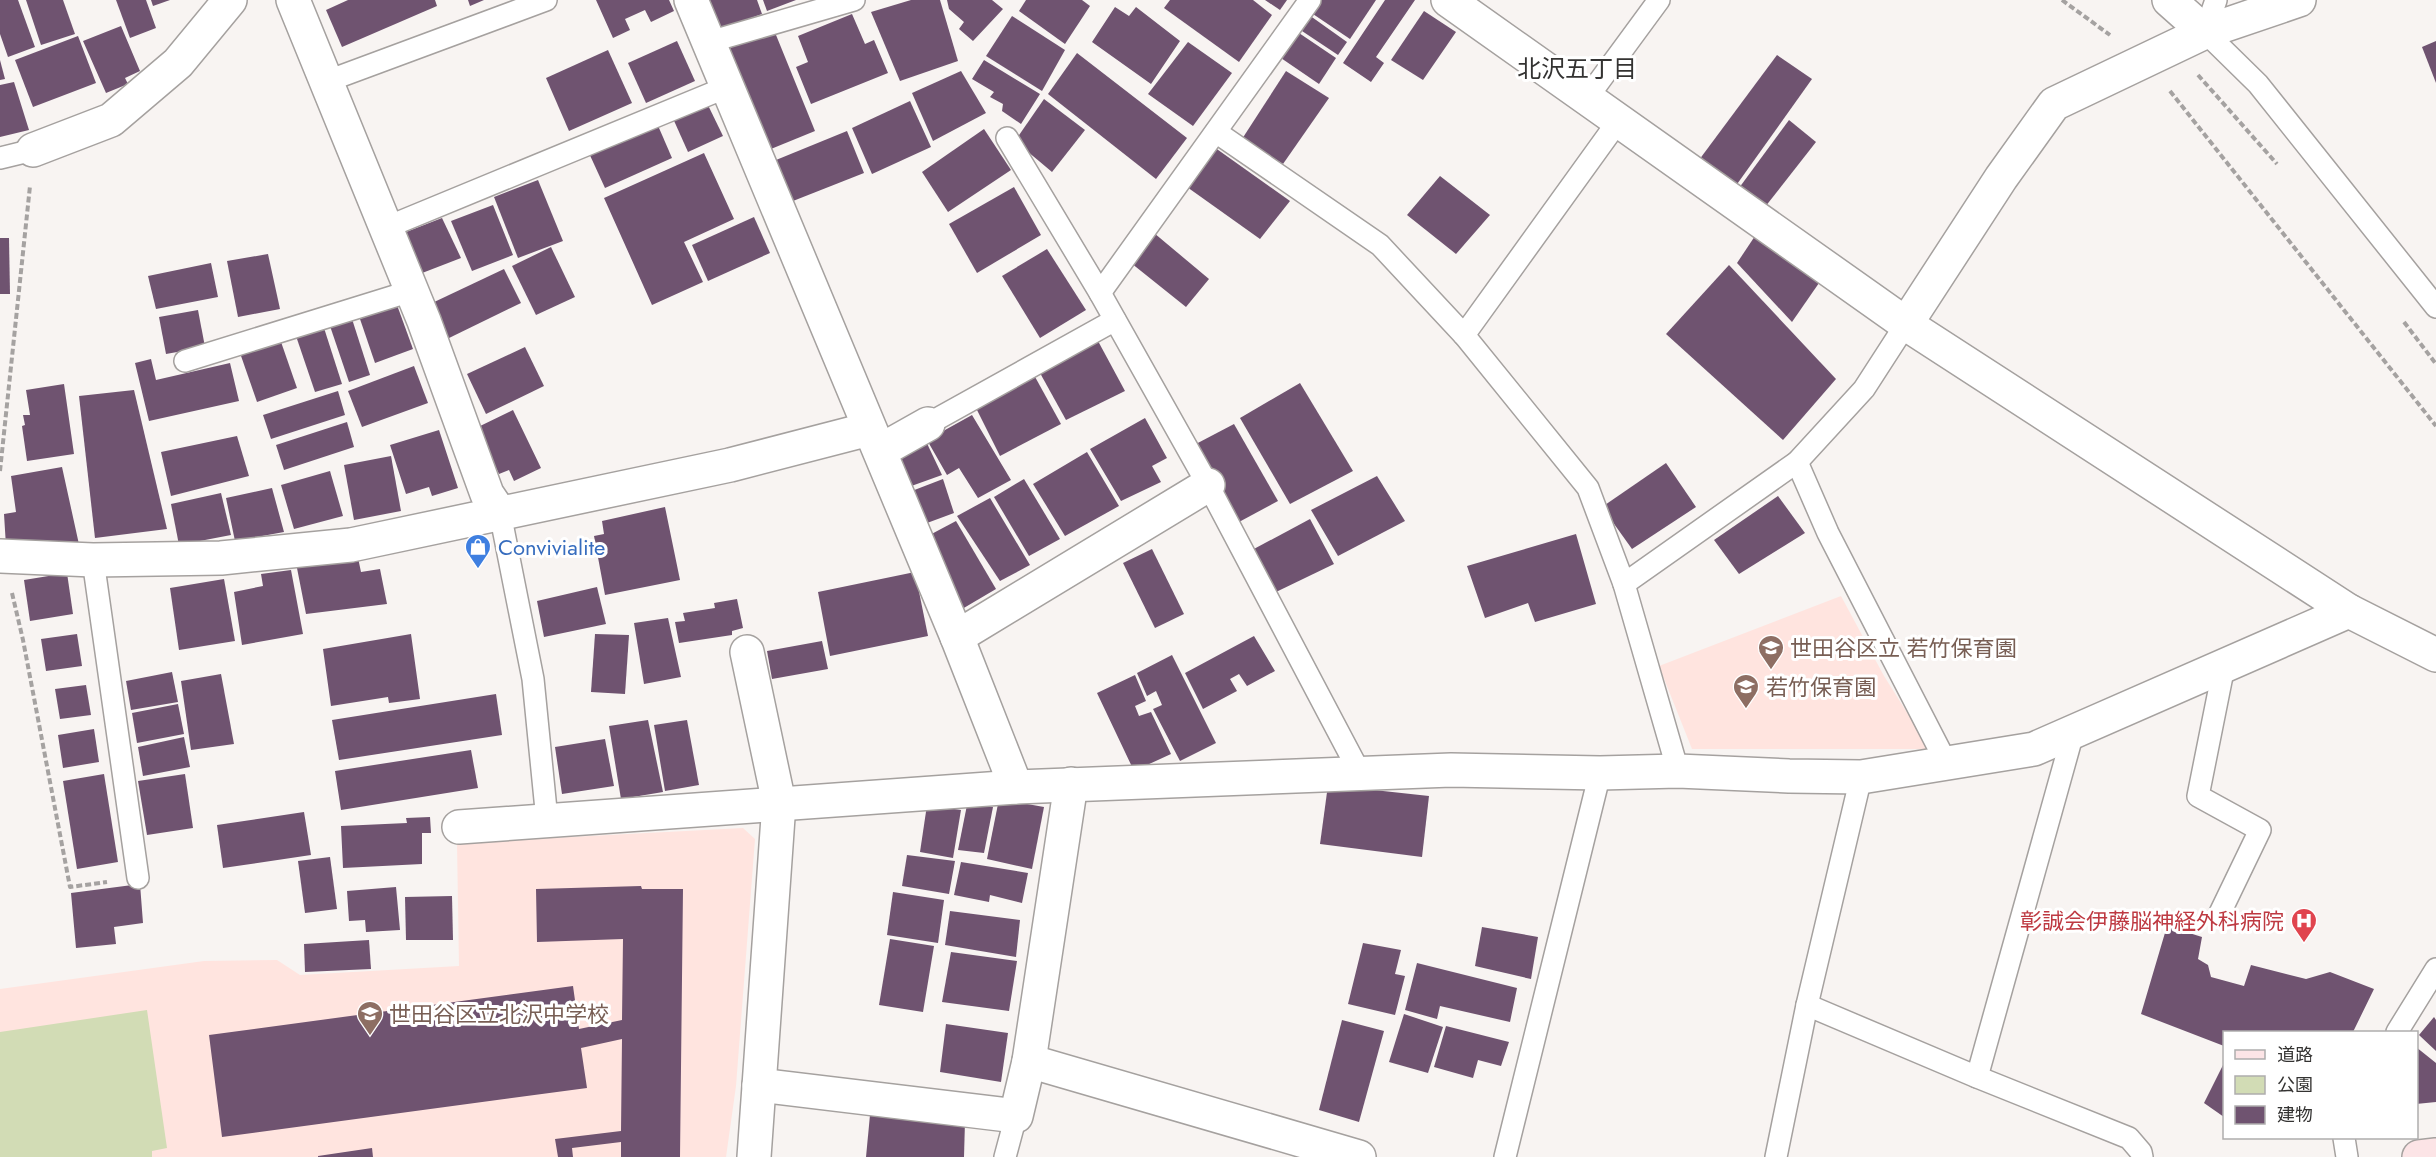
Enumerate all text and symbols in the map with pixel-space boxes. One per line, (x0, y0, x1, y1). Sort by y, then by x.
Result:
district label: 北沢五丁目 (1517, 51, 1637, 86)
place label: Convivialite (498, 531, 605, 563)
shop icon: Convivialite (463, 532, 493, 570)
place label: 世田谷区立 若竹保育園 (1790, 632, 2017, 664)
school or university icon: 世田谷区立 若竹保育園 (1756, 633, 1786, 671)
place label: 若竹保育園 (1766, 671, 1876, 703)
school or university icon: 若竹保育園 (1731, 672, 1761, 710)
place label: 彰誠会伊藤脳神経外科病院 (2020, 905, 2284, 937)
hospital icon: 彰誠会伊藤脳神経外科病院 (2289, 906, 2319, 944)
place label: 世田谷区立北沢中学校 (389, 998, 609, 1030)
school or university icon: 世田谷区立北沢中学校 (355, 999, 385, 1037)
legend (2223, 1031, 2418, 1139)
text: 道路 (2277, 1042, 2313, 1068)
text: 公園 (2277, 1072, 2313, 1098)
text: 建物 (2277, 1102, 2313, 1128)

